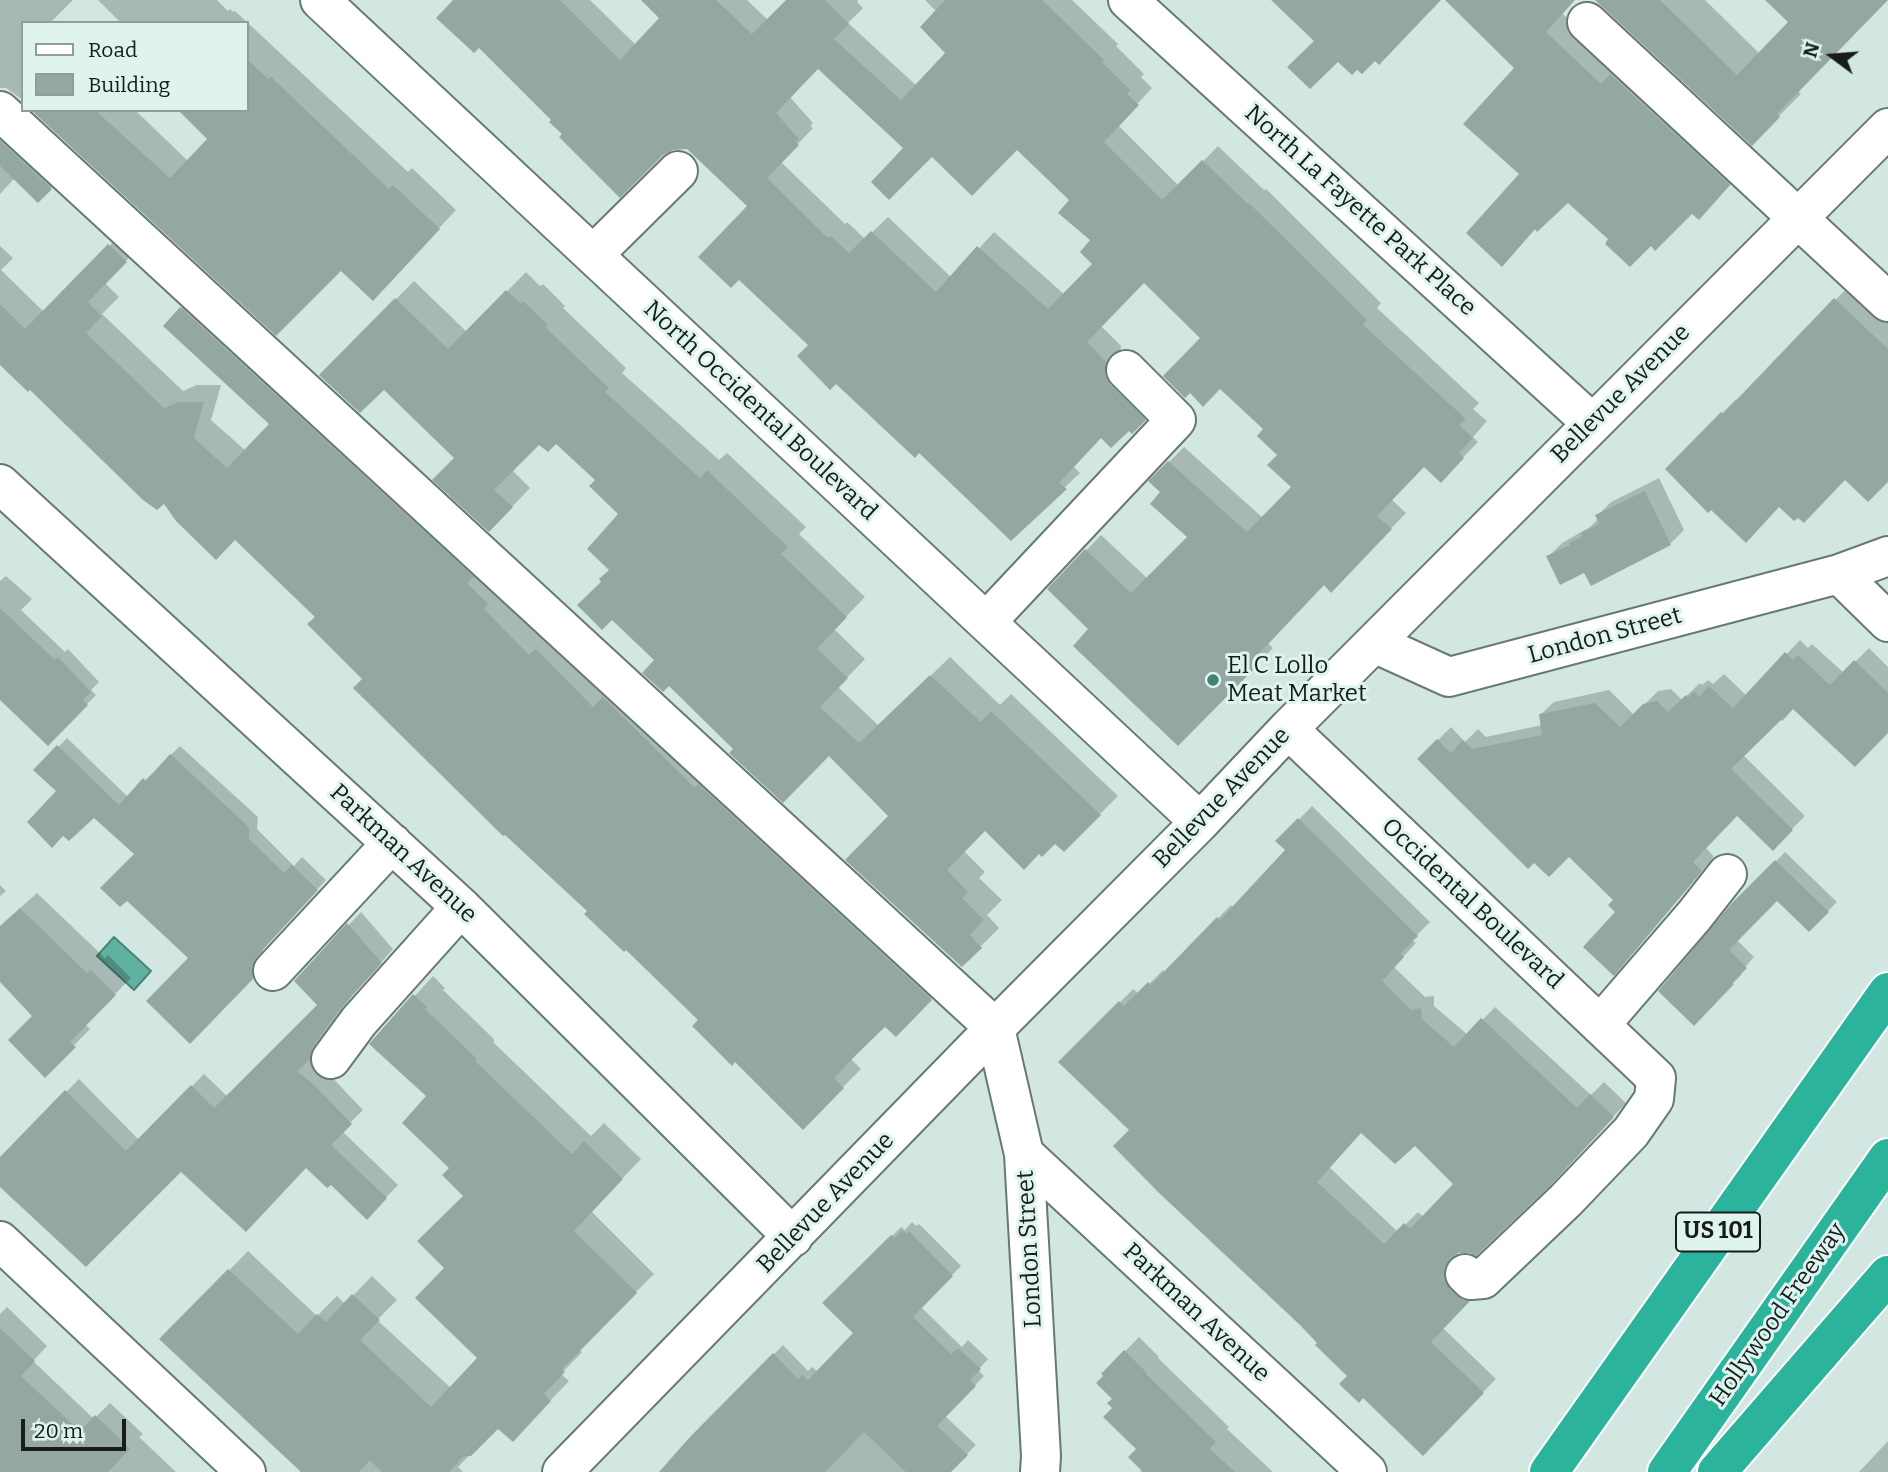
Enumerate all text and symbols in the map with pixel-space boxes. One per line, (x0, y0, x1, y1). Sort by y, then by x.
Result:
legend (21, 21, 248, 112)
north arrow (1797, 21, 1867, 91)
text: Road (88, 37, 137, 63)
text: N (1798, 40, 1824, 60)
text: Building (88, 72, 170, 98)
street label: North La Fayette Park Place (1238, 99, 1482, 323)
street label: North Occidental Boulevard (637, 295, 883, 527)
street label: Bellevue Avenue (1546, 319, 1696, 469)
street label: London Street (1525, 602, 1685, 670)
place label: El C Lollo Meat Market (1227, 652, 1367, 708)
marker: El C Lollo Meat Market (1205, 672, 1221, 688)
street label: Bellevue Avenue (1147, 722, 1297, 874)
street label: Parkman Avenue (323, 778, 483, 930)
street label: Occidental Boulevard (1375, 812, 1569, 996)
street label: Bellevue Avenue (751, 1127, 901, 1279)
street label: London Street (1011, 1169, 1049, 1329)
road number: US 101 (1676, 1212, 1760, 1252)
street label: Hollywood Freeway (1704, 1218, 1852, 1412)
street label: Parkman Avenue (1116, 1237, 1276, 1389)
scale bar (24, 1406, 130, 1450)
text: 20 m (34, 1418, 83, 1444)

